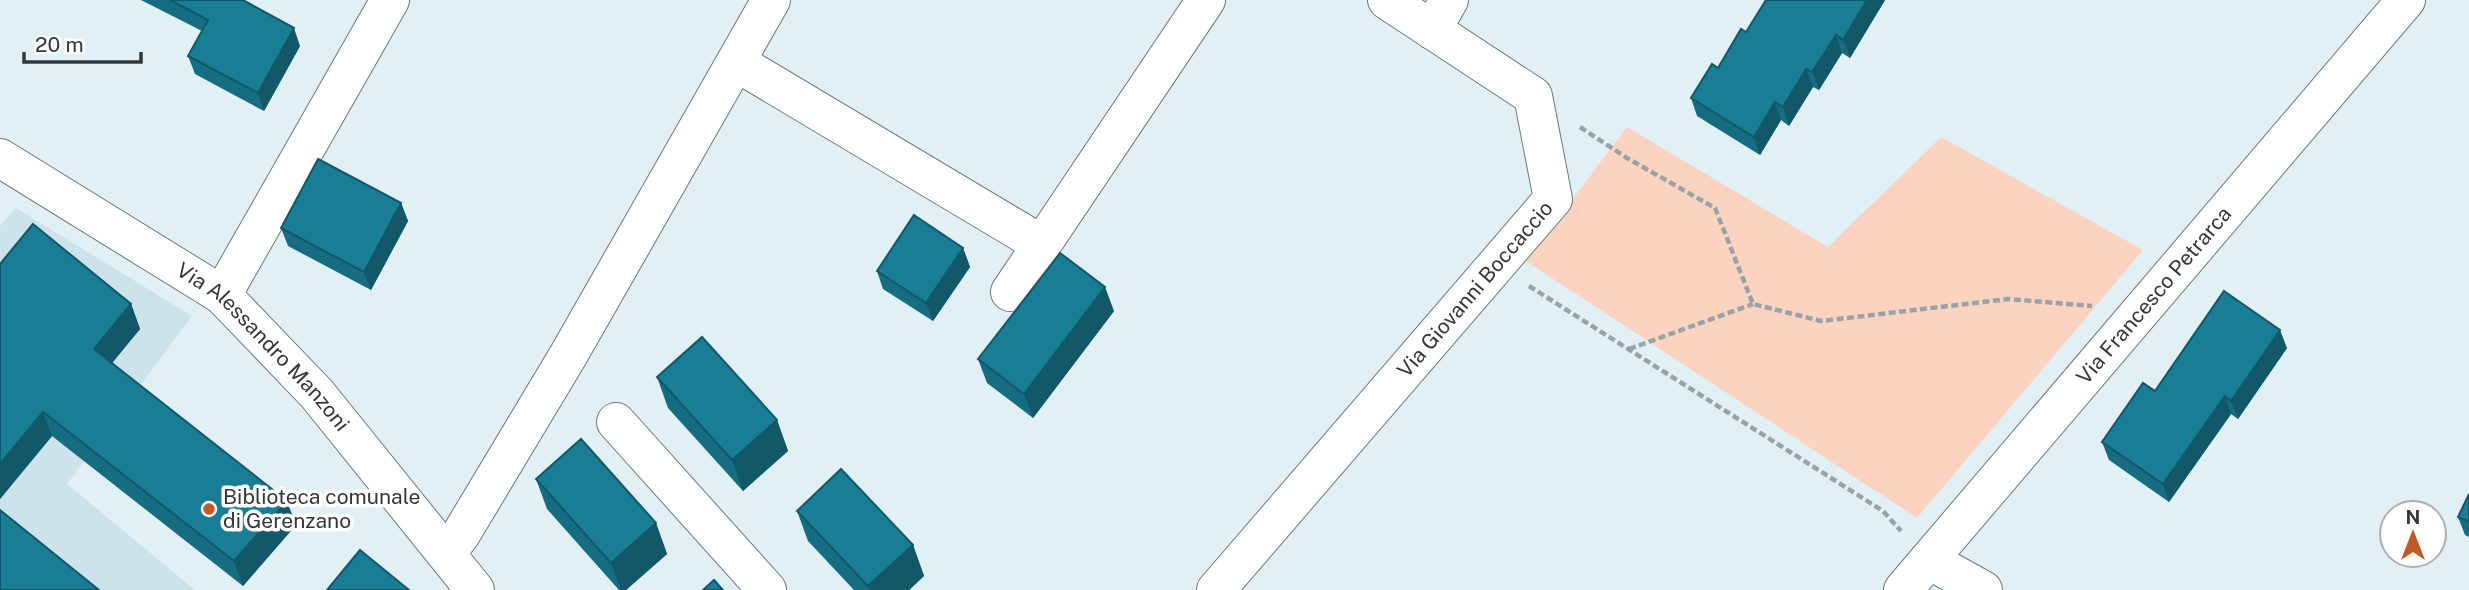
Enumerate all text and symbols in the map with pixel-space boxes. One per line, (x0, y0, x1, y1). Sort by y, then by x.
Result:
scale bar (24, 21, 142, 65)
text: 20 m (35, 32, 84, 57)
street label: Via Giovanni Boccaccio (1392, 196, 1558, 382)
street label: Via Francesco Petrarca (2071, 201, 2236, 389)
street label: Via Alessandro Manzoni (172, 257, 355, 436)
place label: Biblioteca comunale di Gerenzano (223, 484, 420, 533)
north arrow (2378, 499, 2448, 569)
marker: Biblioteca comunale di Gerenzano (201, 501, 217, 517)
text: N (2406, 506, 2420, 528)

